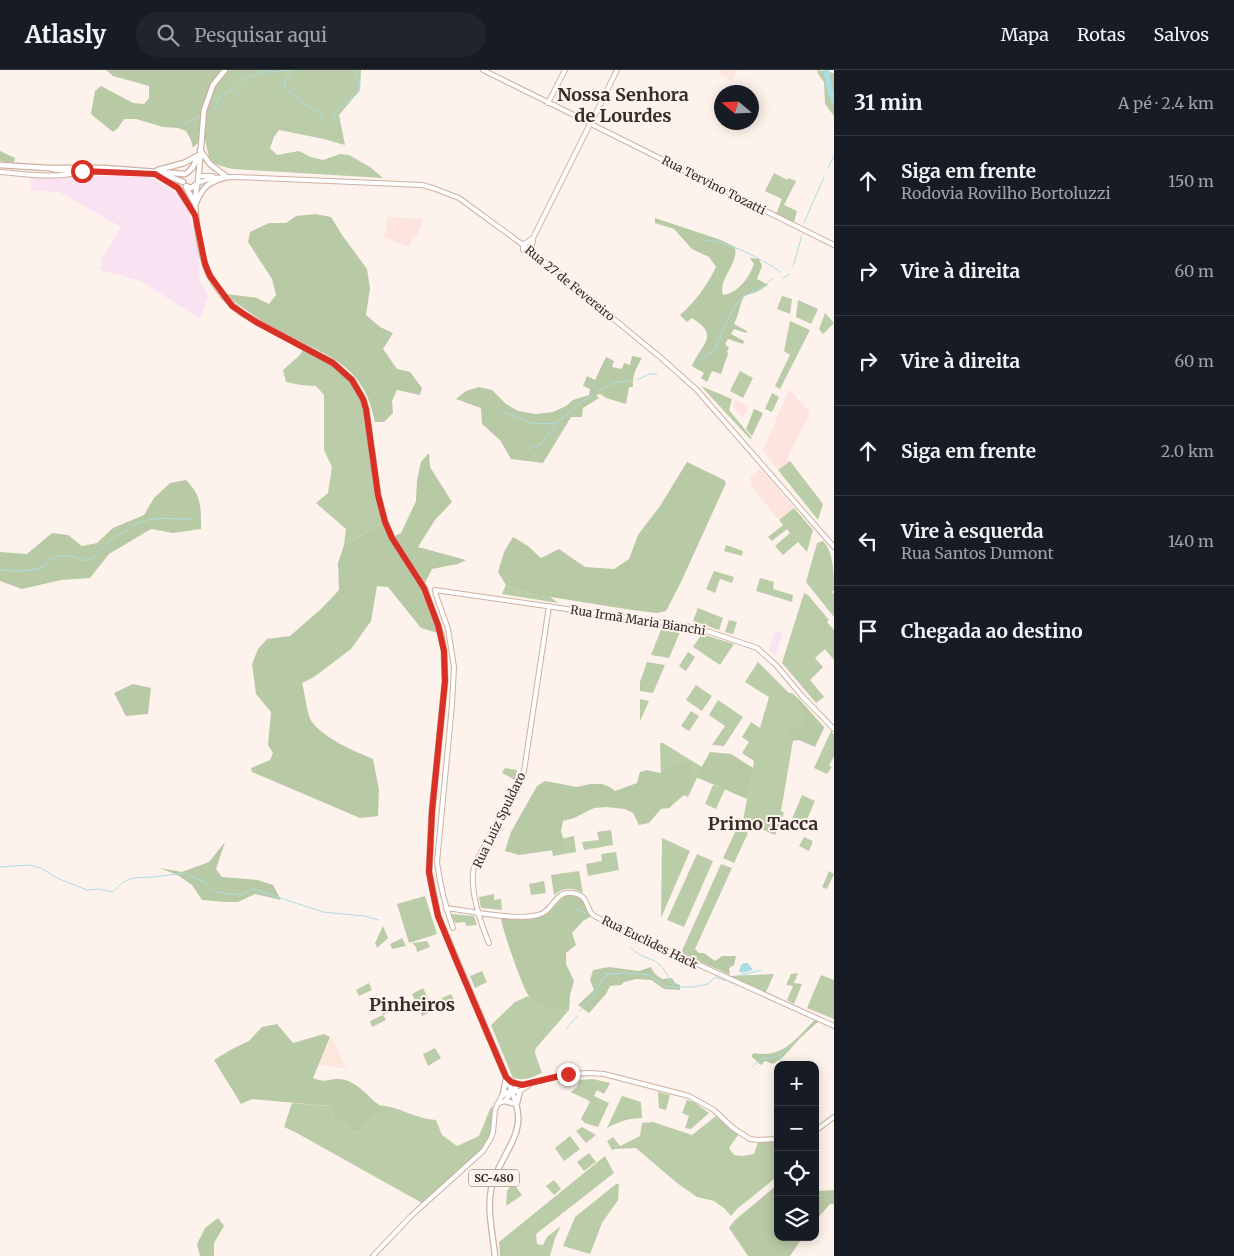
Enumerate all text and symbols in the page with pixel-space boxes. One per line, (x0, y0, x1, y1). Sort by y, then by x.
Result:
search box (136, 12, 486, 57)
text: Atlasly (25, 19, 106, 50)
icon: search (154, 21, 182, 49)
text: Pesquisar aqui (194, 23, 327, 47)
text: Mapa (1001, 23, 1049, 46)
text: Rotas (1077, 23, 1126, 46)
text: Salvos (1154, 23, 1209, 46)
district label: Nossa Senhora de Lourdes (557, 83, 689, 127)
north arrow (714, 85, 759, 130)
text: 31 min (854, 89, 922, 116)
text: A pé · 2.4 km (1118, 93, 1214, 113)
street label: Rua Tervino Tozatti (659, 152, 769, 218)
text: Siga em frente (901, 159, 1036, 183)
route start (71, 160, 94, 183)
icon: ahead (854, 167, 882, 195)
text: 150 m (1168, 171, 1214, 191)
text: Rodovia Rovilho Bortoluzzi (901, 183, 1111, 203)
street label: Rua 27 de Fevereiro (522, 242, 618, 324)
icon: right (854, 257, 882, 285)
text: Vire à direita (901, 259, 1020, 283)
text: 60 m (1174, 261, 1214, 281)
icon: right (854, 347, 882, 375)
text: Vire à direita (901, 349, 1020, 373)
text: 60 m (1174, 351, 1214, 371)
icon: ahead (854, 437, 882, 465)
text: Siga em frente (901, 439, 1036, 463)
text: 2.0 km (1161, 441, 1214, 461)
text: Vire à esquerda (901, 519, 1044, 543)
icon: left (854, 527, 882, 555)
text: 140 m (1168, 531, 1214, 551)
text: Rua Santos Dumont (901, 543, 1054, 563)
street label: Rua Irmã Maria Bianchi (569, 602, 707, 638)
icon: arrive (854, 617, 882, 645)
text: Chegada ao destino (901, 619, 1083, 643)
street label: Rua Luiz Spuldaro (469, 770, 529, 870)
district label: Primo Tacca (708, 812, 818, 835)
street label: Rua Euclides Hack (599, 912, 701, 972)
district label: Pinheiros (369, 993, 455, 1016)
map controls (774, 1061, 819, 1241)
button: + (774, 1061, 819, 1106)
route end (557, 1063, 580, 1086)
button: − (774, 1106, 819, 1151)
button: locate (774, 1151, 819, 1196)
road number: SC-480 (469, 1170, 519, 1186)
button: layers (774, 1196, 819, 1241)

